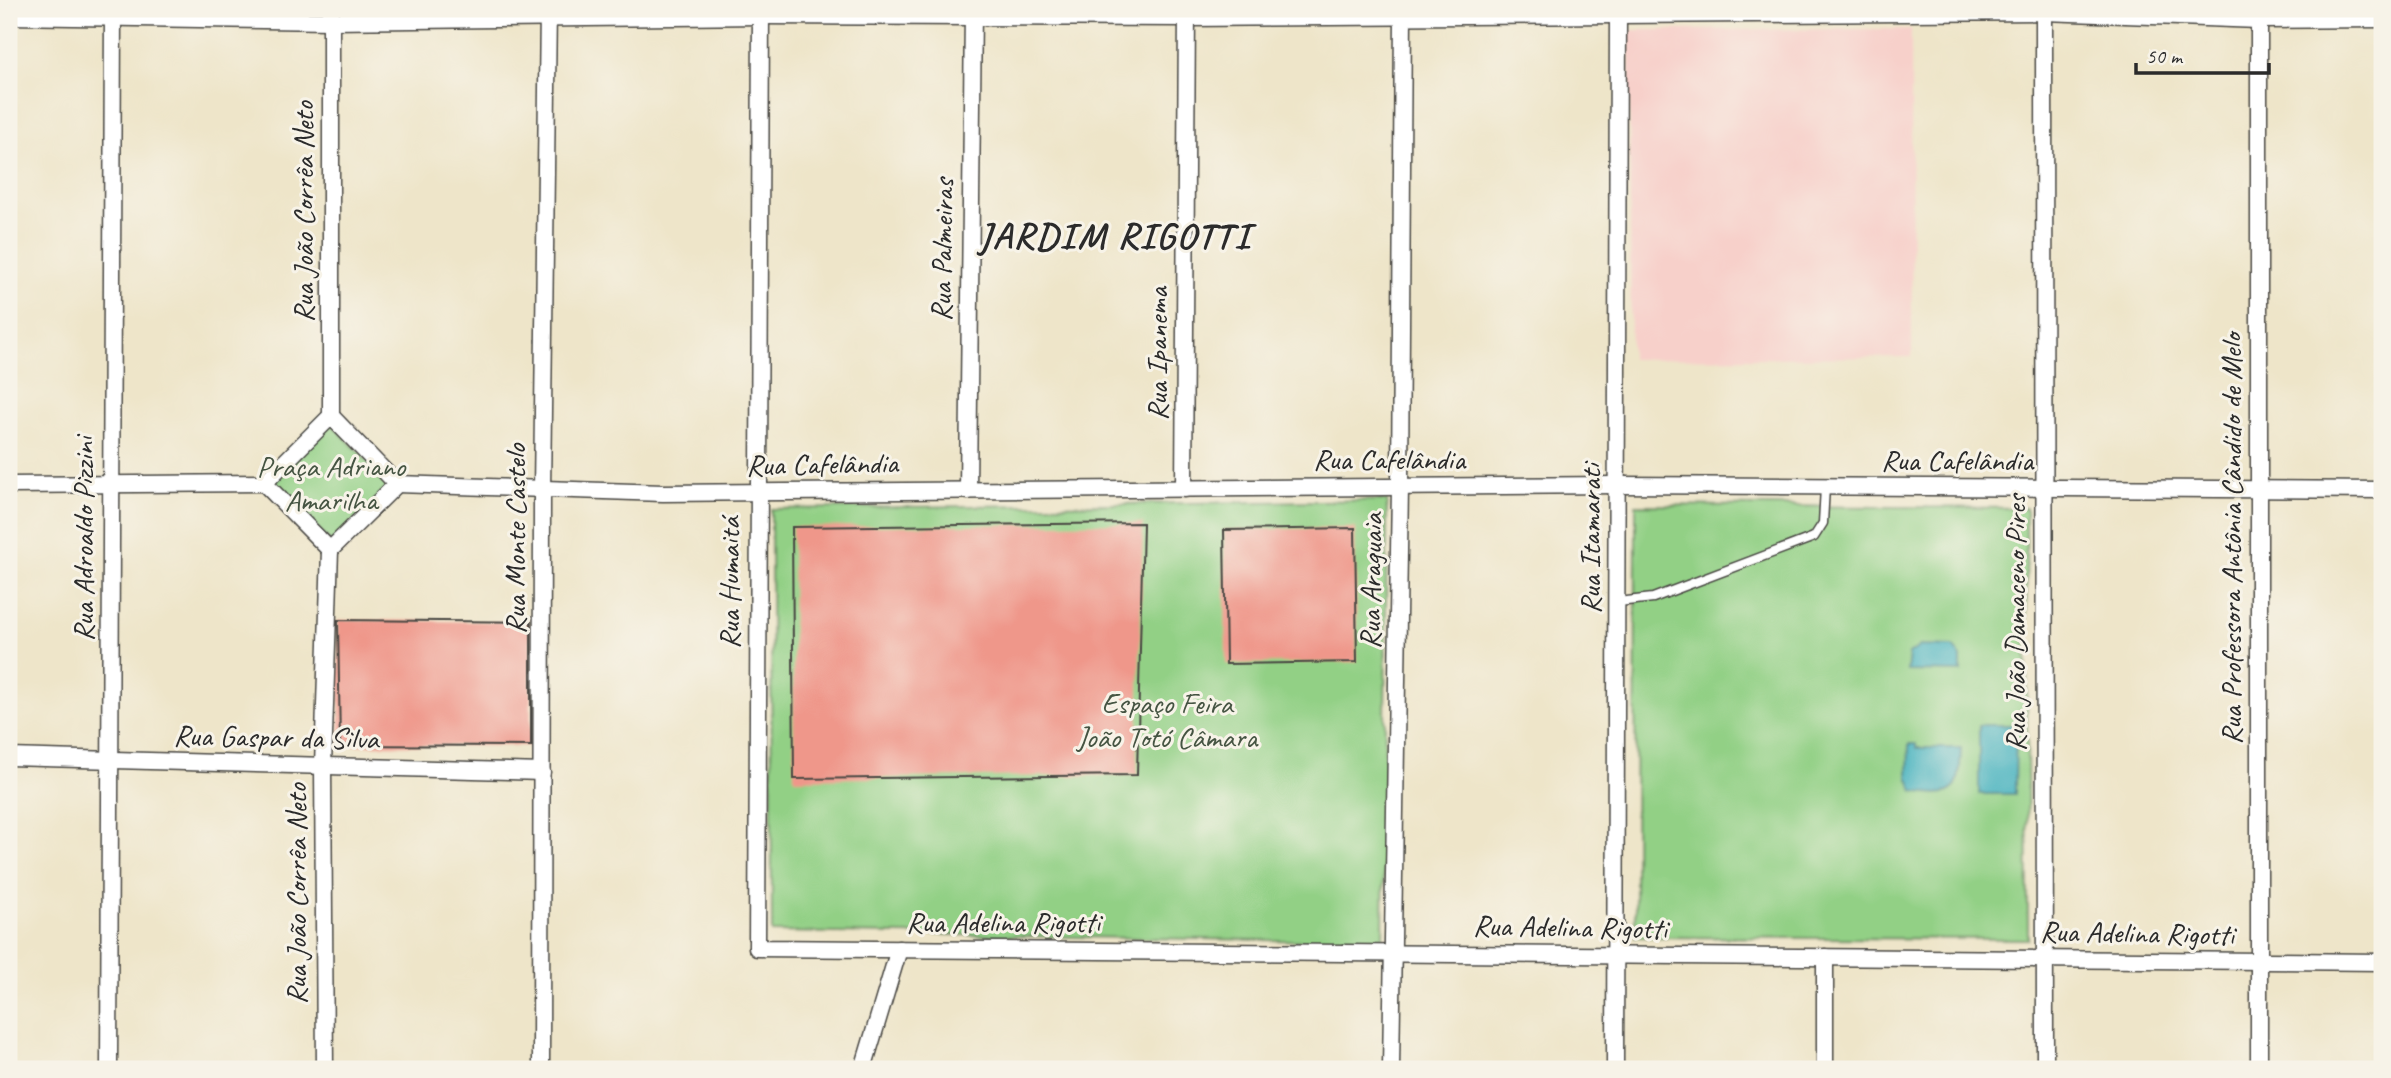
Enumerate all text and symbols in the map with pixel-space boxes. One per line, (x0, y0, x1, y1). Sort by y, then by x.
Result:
scale bar (2136, 32, 2268, 76)
text: 50 m (2146, 43, 2184, 69)
street label: Rua João Corrêa Neto (284, 100, 322, 323)
street label: Rua Palmeiras (922, 176, 962, 322)
district label: JARDIM RIGOTTI (976, 212, 1257, 259)
street label: Rua Ipanema (1138, 285, 1176, 421)
street label: Rua Professora Antônia Cândido de Melo (2212, 330, 2250, 745)
street label: Rua Adroaldo Pizzini (64, 433, 102, 641)
street label: Rua Cafelândia (1313, 440, 1467, 478)
street label: Rua Cafelândia (1881, 441, 2035, 479)
street label: Rua Monte Castelo (496, 442, 534, 634)
street label: Rua Cafelândia (746, 444, 900, 484)
park label: Praça Adriano Amarilha (257, 447, 407, 519)
street label: Rua Itamarati (1571, 461, 1609, 614)
street label: Rua João Damaceno Pires (1996, 492, 2034, 751)
street label: Rua Araguaia (1351, 511, 1391, 649)
street label: Rua Humaitá (710, 514, 748, 649)
park label: Espaço Feira João Totó Câmara (1075, 684, 1259, 756)
street label: Rua Gaspar da Silva (173, 716, 381, 758)
street label: Rua João Corrêa Neto (277, 782, 315, 1005)
street label: Rua Adelina Rigotti (906, 903, 1103, 941)
street label: Rua Adelina Rigotti (1473, 906, 1671, 948)
street label: Rua Adelina Rigotti (2040, 912, 2238, 954)

